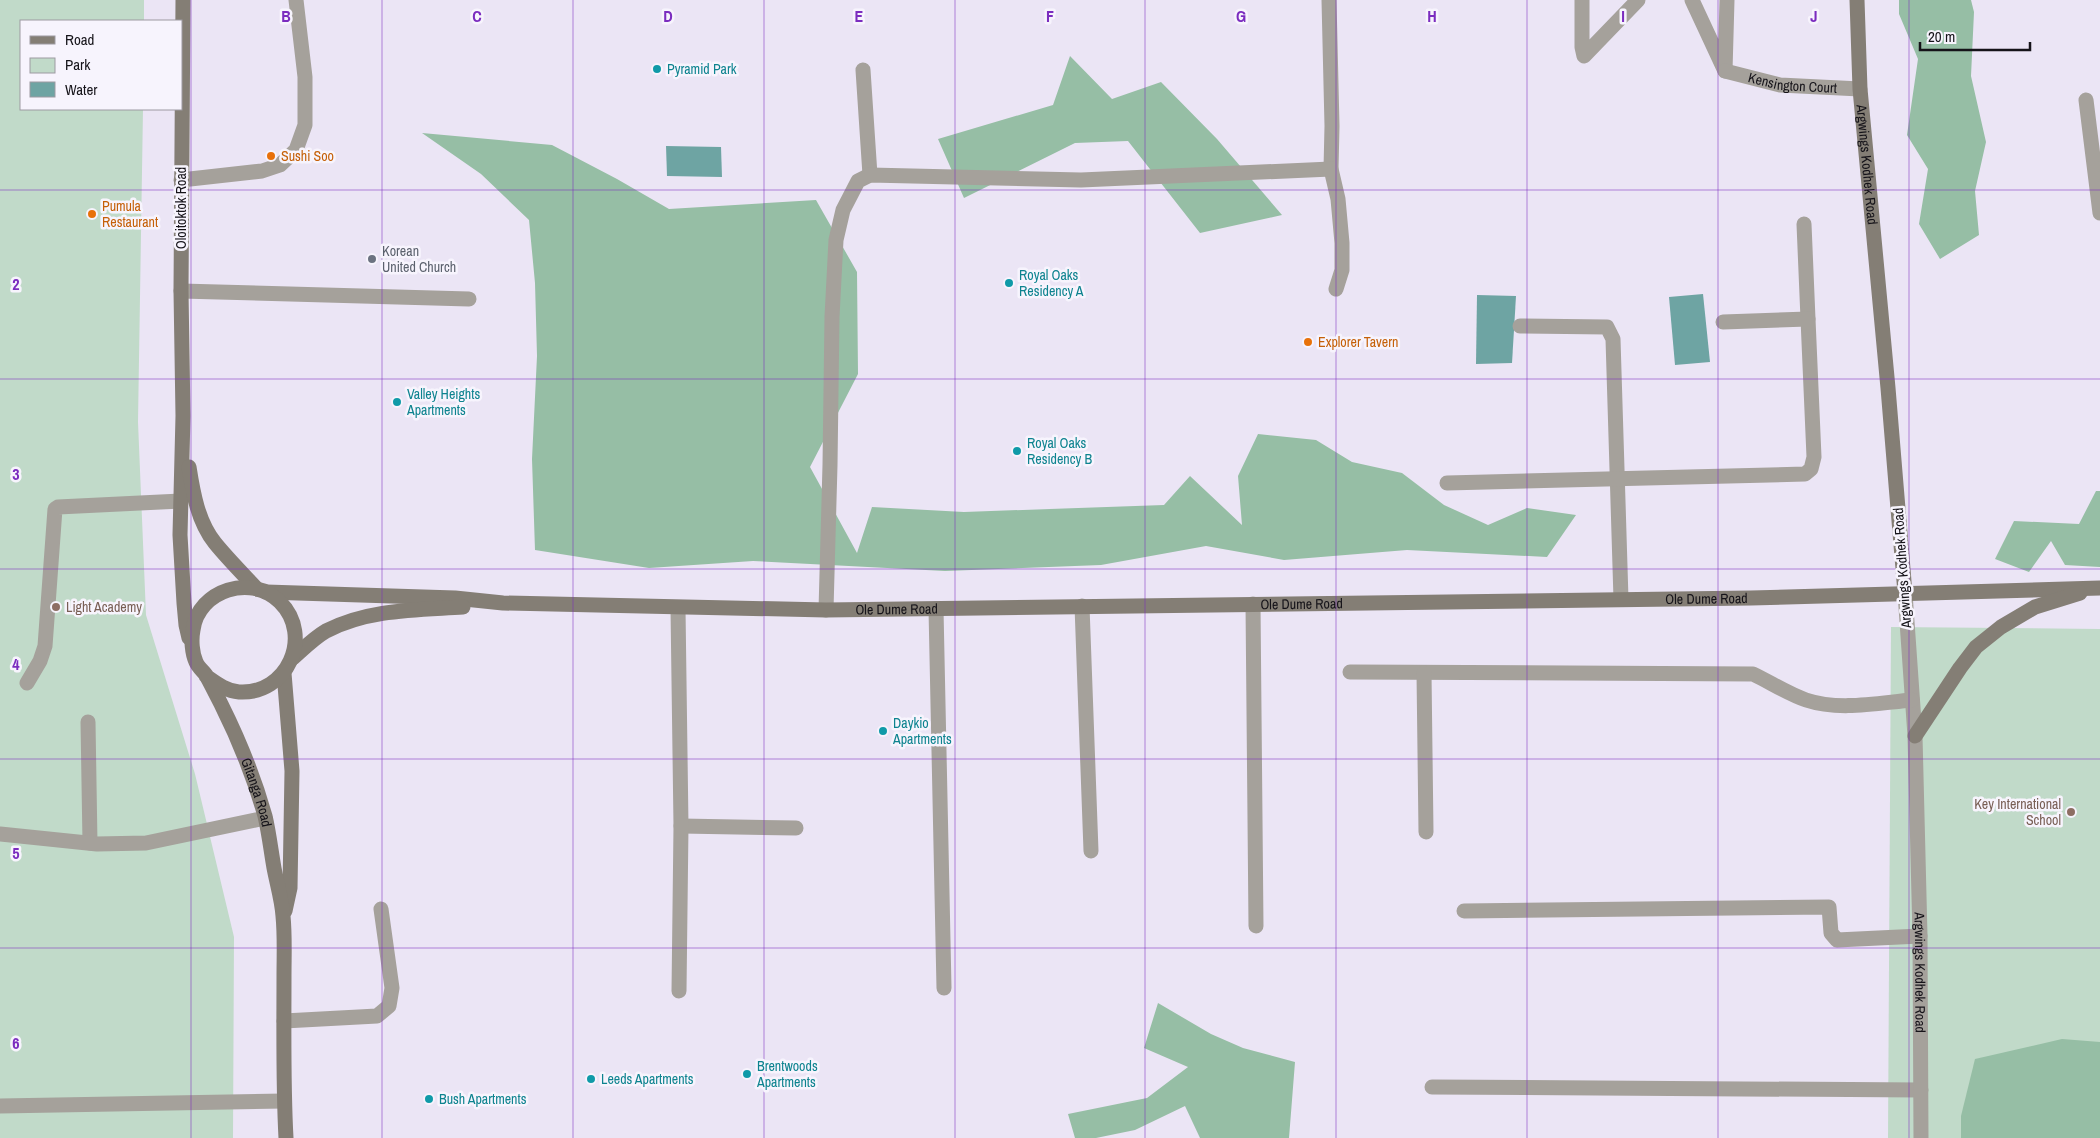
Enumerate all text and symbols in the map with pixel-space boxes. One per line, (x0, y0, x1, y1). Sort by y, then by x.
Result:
text: B (281, 5, 291, 27)
text: C (472, 5, 482, 27)
text: D (663, 5, 673, 27)
text: E (855, 5, 864, 27)
text: F (1046, 5, 1054, 27)
text: G (1236, 5, 1246, 27)
text: H (1427, 5, 1437, 27)
text: I (1621, 5, 1625, 27)
text: J (1810, 5, 1818, 27)
legend (20, 20, 182, 110)
scale bar (1920, 20, 2030, 52)
text: 20 m (1928, 26, 1955, 47)
text: Road (65, 29, 94, 50)
text: Park (65, 54, 91, 75)
place label: Pyramid Park (667, 60, 737, 78)
marker: Pyramid Park (651, 63, 663, 75)
street label: Kensington Court (1746, 68, 1837, 97)
text: Water (65, 79, 97, 100)
street label: Argwings Kodhek Road (1852, 103, 1882, 226)
place label: Sushi Soo (281, 147, 334, 165)
marker: Sushi Soo (265, 150, 277, 162)
street label: Oloitoktok Road (172, 167, 190, 249)
place label: Pumula Restaurant (102, 197, 158, 231)
marker: Pumula Restaurant (86, 208, 98, 220)
place label: Korean United Church (382, 242, 456, 276)
marker: Korean United Church (366, 253, 378, 265)
place label: Royal Oaks Residency A (1019, 266, 1084, 300)
text: 2 (12, 273, 20, 295)
marker: Royal Oaks Residency A (1003, 277, 1015, 289)
place label: Explorer Tavern (1318, 333, 1398, 351)
marker: Explorer Tavern (1302, 336, 1314, 348)
place label: Valley Heights Apartments (406, 385, 480, 419)
marker: Valley Heights Apartments (391, 396, 403, 408)
place label: Royal Oaks Residency B (1027, 434, 1092, 468)
marker: Royal Oaks Residency B (1011, 445, 1023, 457)
text: 3 (12, 463, 20, 485)
street label: Argwings Kodhek Road (1889, 507, 1915, 630)
street label: Ole Dume Road (1665, 589, 1748, 608)
street label: Ole Dume Road (1260, 594, 1343, 613)
place label: Light Academy (66, 598, 142, 616)
street label: Ole Dume Road (855, 600, 938, 619)
marker: Light Academy (50, 601, 62, 613)
text: 4 (12, 653, 20, 675)
place label: Daykio Apartments (892, 714, 952, 748)
marker: Daykio Apartments (877, 725, 889, 737)
street label: Gitanga Road (237, 755, 276, 828)
place label: Key International School (1974, 795, 2061, 829)
marker: Key International School (2065, 806, 2077, 818)
text: 5 (12, 842, 20, 864)
street label: Argwings Kodhek Road (1910, 911, 1929, 1033)
text: 6 (12, 1032, 20, 1054)
place label: Brentwoods Apartments (756, 1057, 818, 1091)
marker: Brentwoods Apartments (741, 1068, 753, 1080)
place label: Leeds Apartments (601, 1070, 694, 1088)
marker: Leeds Apartments (585, 1073, 597, 1085)
place label: Bush Apartments (439, 1090, 527, 1108)
marker: Bush Apartments (423, 1093, 435, 1105)

